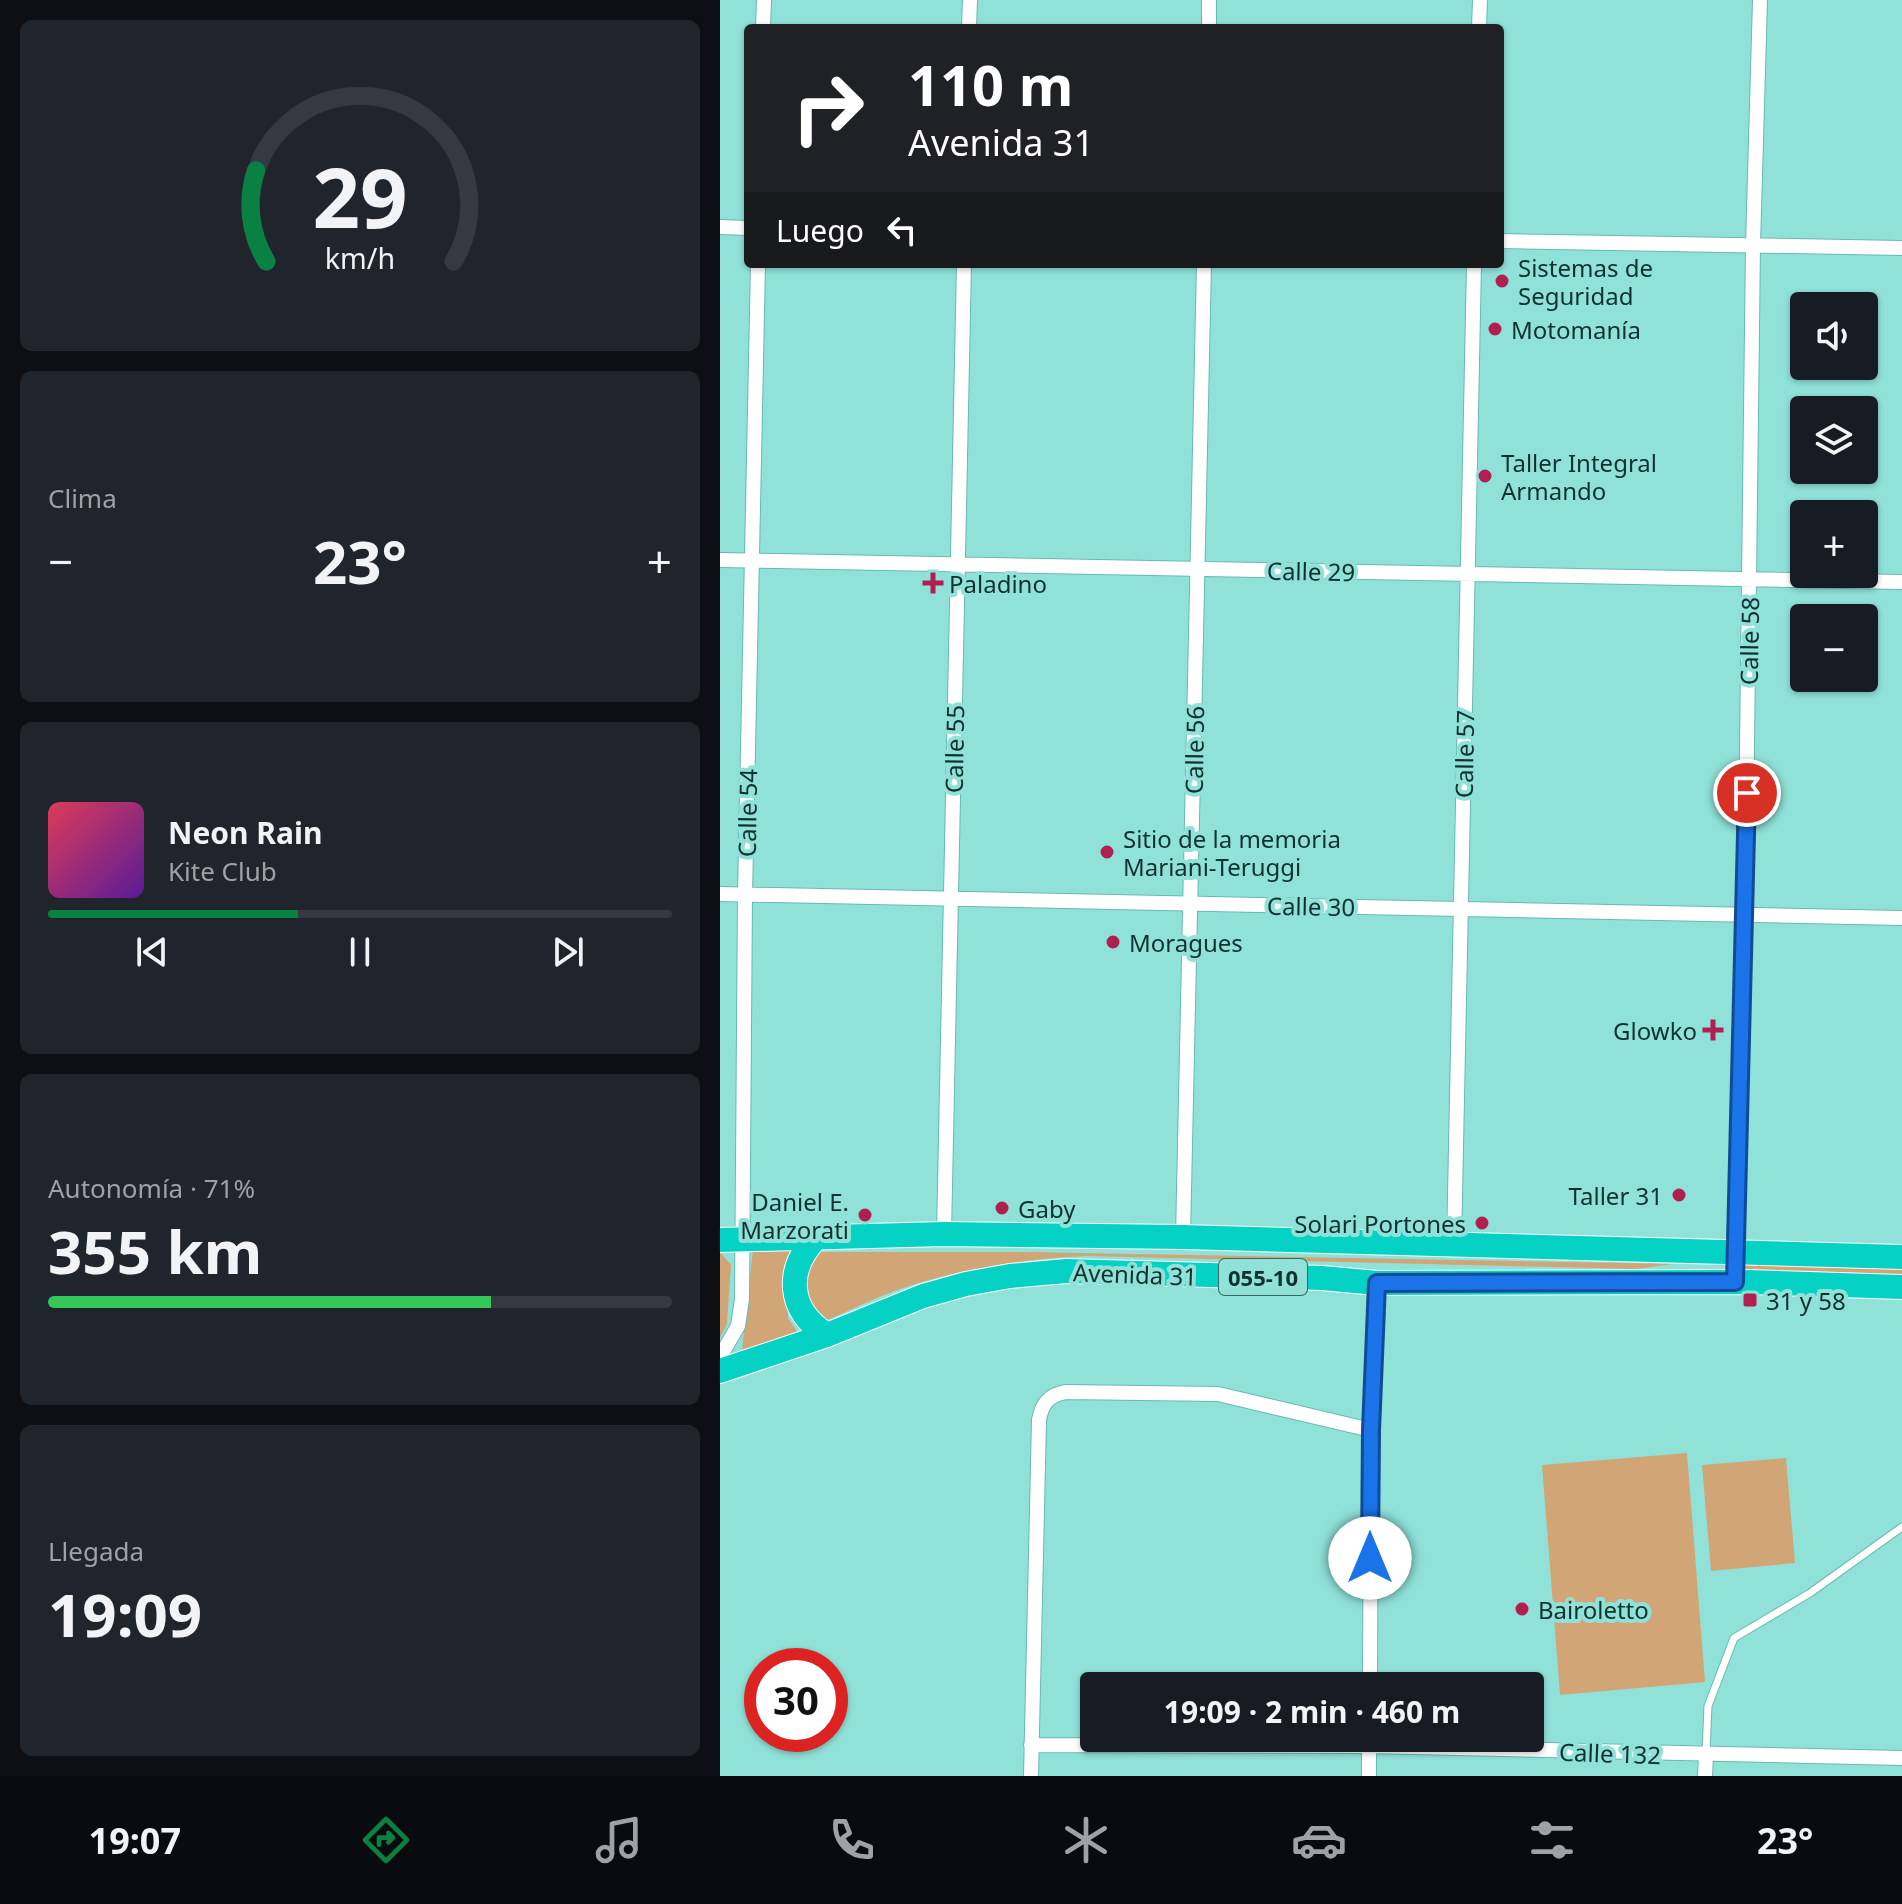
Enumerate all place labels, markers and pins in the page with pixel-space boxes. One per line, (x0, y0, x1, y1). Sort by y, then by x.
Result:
place label: Sistemas de Seguridad (1518, 251, 1653, 312)
marker: Sistemas de Seguridad (1493, 272, 1511, 290)
place label: Motomanía (1511, 313, 1641, 346)
marker: Motomanía (1486, 320, 1504, 338)
place label: Taller Integral Armando (1501, 446, 1657, 507)
marker: Taller Integral Armando (1476, 467, 1494, 485)
place label: Paladino (949, 567, 1047, 600)
marker: Paladino (924, 574, 942, 592)
pin (1713, 759, 1781, 827)
place label: Sitio de la memoria Mariani-Teruggi (1123, 822, 1341, 883)
marker: Sitio de la memoria Mariani-Teruggi (1098, 843, 1116, 861)
place label: Moragues (1129, 926, 1243, 959)
marker: Moragues (1104, 933, 1122, 951)
place label: Glowko (1613, 1014, 1697, 1047)
marker: Glowko (1704, 1021, 1722, 1039)
place label: Taller 31 (1569, 1179, 1663, 1212)
place label: Daniel E. Marzorati (740, 1185, 849, 1246)
marker: Taller 31 (1670, 1186, 1688, 1204)
place label: Gaby (1018, 1192, 1076, 1225)
marker: Gaby (993, 1199, 1011, 1217)
marker: Daniel E. Marzorati (856, 1206, 874, 1224)
place label: Solari Portones (1294, 1207, 1466, 1240)
marker: Solari Portones (1473, 1214, 1491, 1232)
place label: 31 y 58 (1766, 1284, 1846, 1317)
marker: 31 y 58 (1741, 1291, 1759, 1309)
place label: Bairoletto (1538, 1593, 1649, 1626)
marker: Bairoletto (1513, 1600, 1531, 1618)

